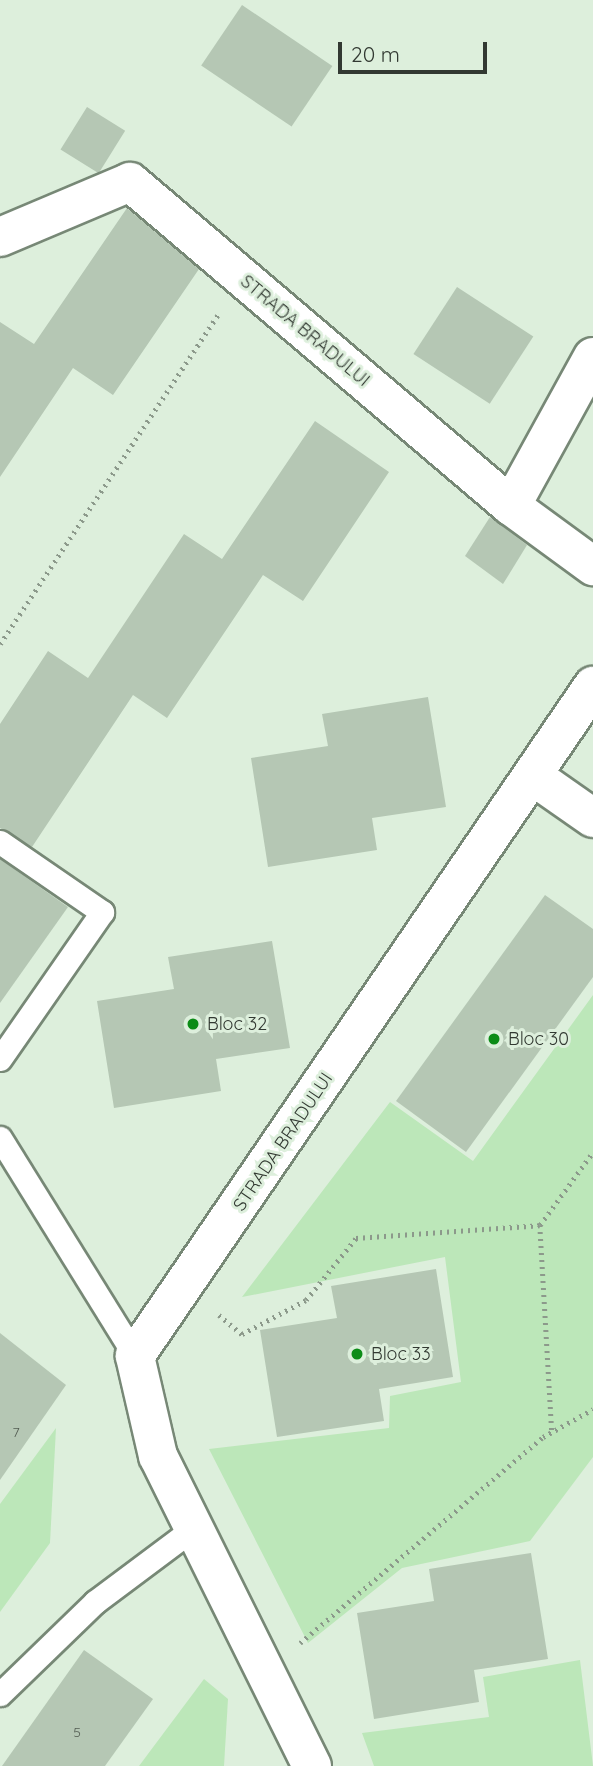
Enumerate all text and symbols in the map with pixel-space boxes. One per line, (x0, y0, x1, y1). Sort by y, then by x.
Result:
scale bar (341, 28, 490, 72)
text: 20 m (351, 41, 400, 67)
street label: STRADA BRADULUI (236, 271, 374, 391)
place label: Bloc 32 (207, 1013, 267, 1035)
marker: Bloc 32 (185, 1016, 201, 1032)
place label: Bloc 30 (508, 1028, 569, 1050)
marker: Bloc 30 (486, 1031, 502, 1047)
street label: STRADA BRADULUI (229, 1069, 337, 1215)
place label: Bloc 33 (371, 1343, 431, 1365)
marker: Bloc 33 (349, 1346, 365, 1362)
house number: 7 (12, 1424, 20, 1440)
house number: 5 (73, 1724, 81, 1740)

